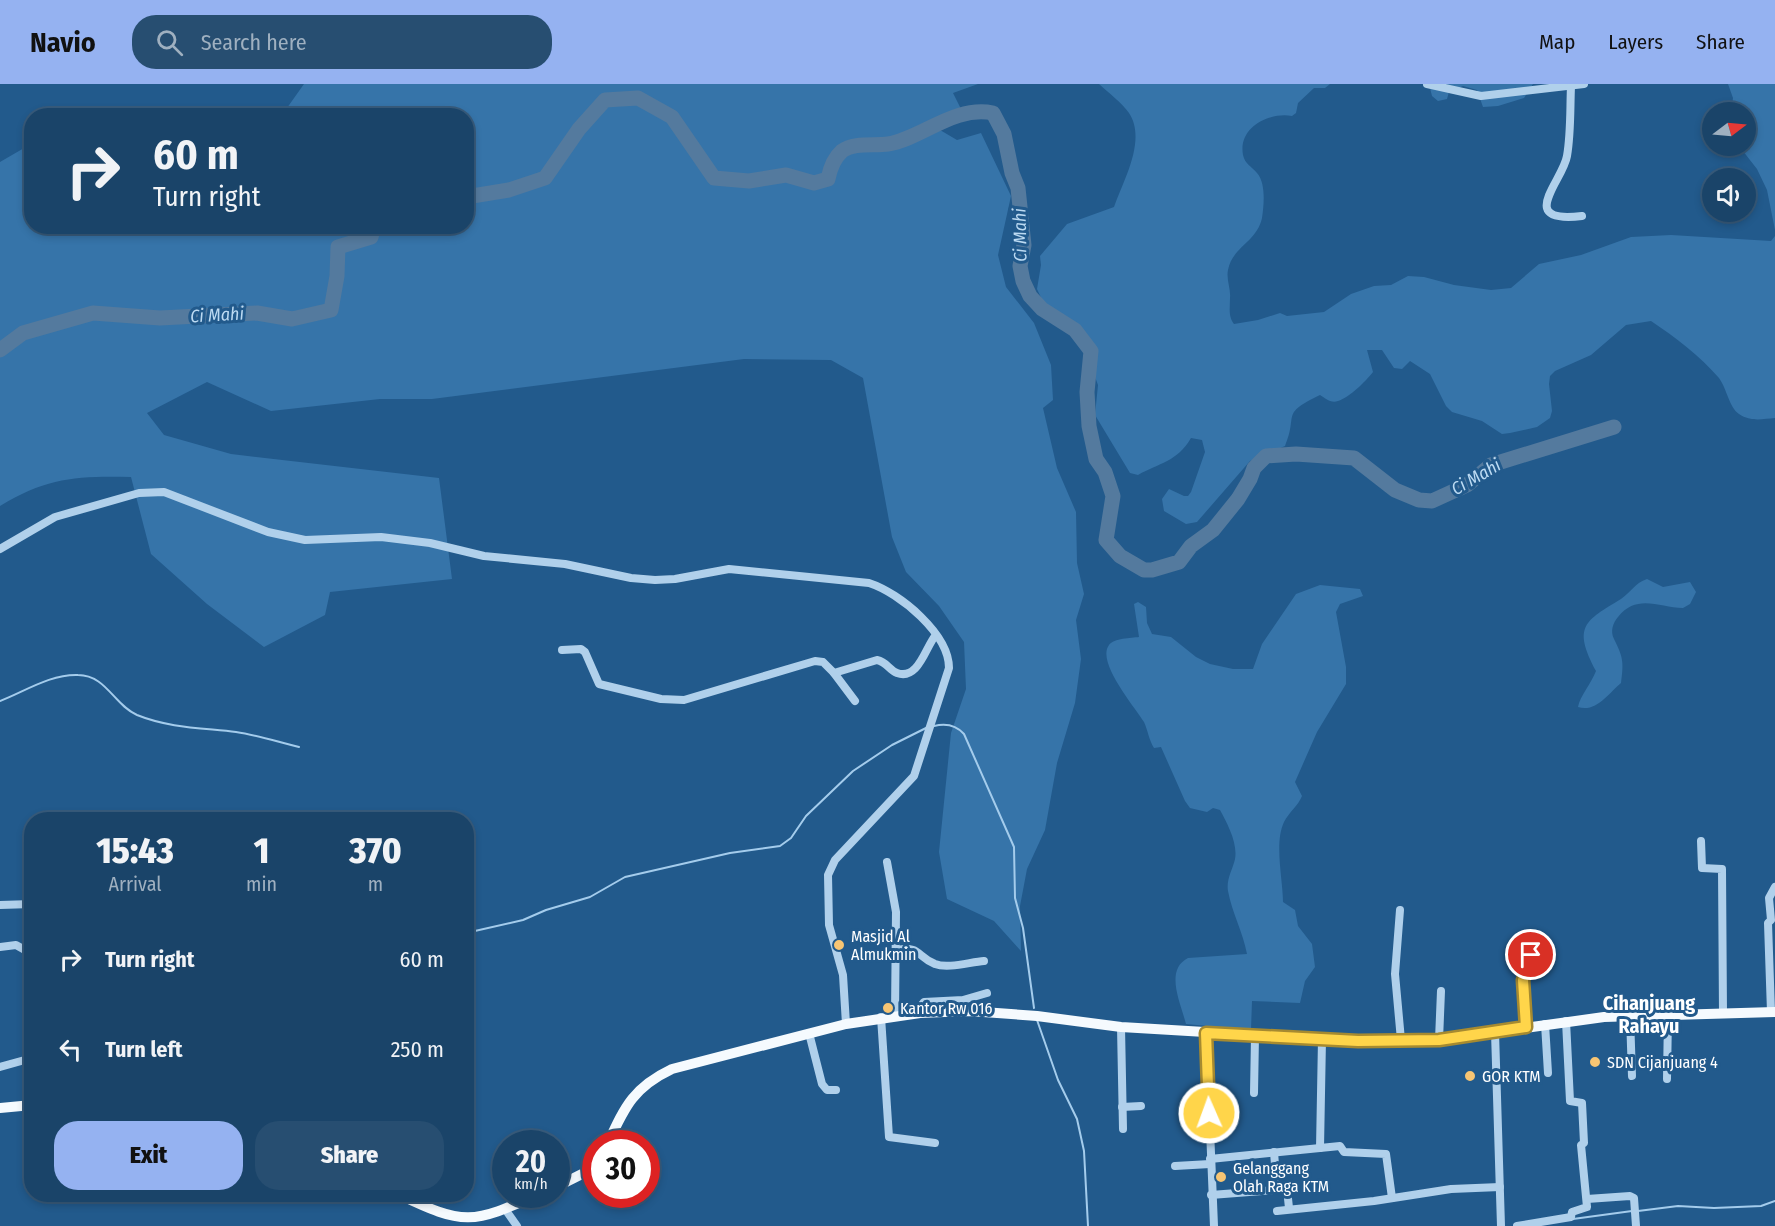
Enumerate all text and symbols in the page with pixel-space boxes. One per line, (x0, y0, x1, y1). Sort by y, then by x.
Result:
search box (132, 15, 552, 69)
text: Navio (30, 26, 96, 59)
icon: search (153, 26, 186, 59)
text: Search here (201, 29, 307, 56)
text: Map (1539, 29, 1575, 55)
text: Layers (1608, 29, 1663, 55)
text: Share (1696, 29, 1745, 55)
north arrow (1702, 102, 1756, 156)
map controls (1702, 102, 1756, 222)
text: 60 m (153, 130, 239, 180)
icon: right (54, 132, 132, 210)
button: sound (1702, 168, 1756, 222)
text: Turn right (153, 181, 261, 213)
water label: Ci Mahi (1009, 207, 1031, 262)
water label: Ci Mahi (190, 303, 245, 327)
water label: Ci Mahi (1447, 454, 1505, 500)
text: 15:43 (96, 829, 174, 873)
text: 1 (254, 829, 269, 873)
text: 370 (349, 829, 402, 873)
text: Arrival (109, 872, 162, 896)
text: min (246, 872, 277, 896)
text: m (368, 872, 383, 896)
place label: Masjid Al Almukmin (851, 927, 917, 964)
pin (1505, 929, 1556, 980)
marker: Masjid Al Almukmin (832, 938, 846, 952)
icon: arrive (1514, 938, 1547, 971)
icon: right (54, 943, 87, 976)
text: Turn right (105, 946, 194, 973)
text: 60 m (400, 946, 444, 973)
district label: Cihanjuang Rahayu (1603, 991, 1695, 1038)
place label: Kantor Rw 016 (900, 999, 993, 1018)
marker: Kantor Rw 016 (881, 1001, 895, 1015)
icon: left (54, 1033, 87, 1066)
text: Turn left (105, 1036, 183, 1063)
text: 250 m (391, 1036, 444, 1063)
place label: SDN Cijanjuang 4 (1607, 1053, 1718, 1072)
marker: SDN Cijanjuang 4 (1588, 1055, 1602, 1069)
place label: GOR KTM (1482, 1067, 1541, 1086)
marker: GOR KTM (1463, 1069, 1477, 1083)
position arrow (1177, 1081, 1241, 1145)
button: Exit (54, 1121, 243, 1190)
button: Share (255, 1121, 444, 1190)
speed limit sign: 30 (582, 1130, 660, 1208)
text: 20 (516, 1144, 546, 1180)
place label: Gelanggang Olah Raga KTM (1233, 1159, 1329, 1196)
marker: Gelanggang Olah Raga KTM (1214, 1170, 1228, 1184)
text: km/h (514, 1175, 548, 1193)

